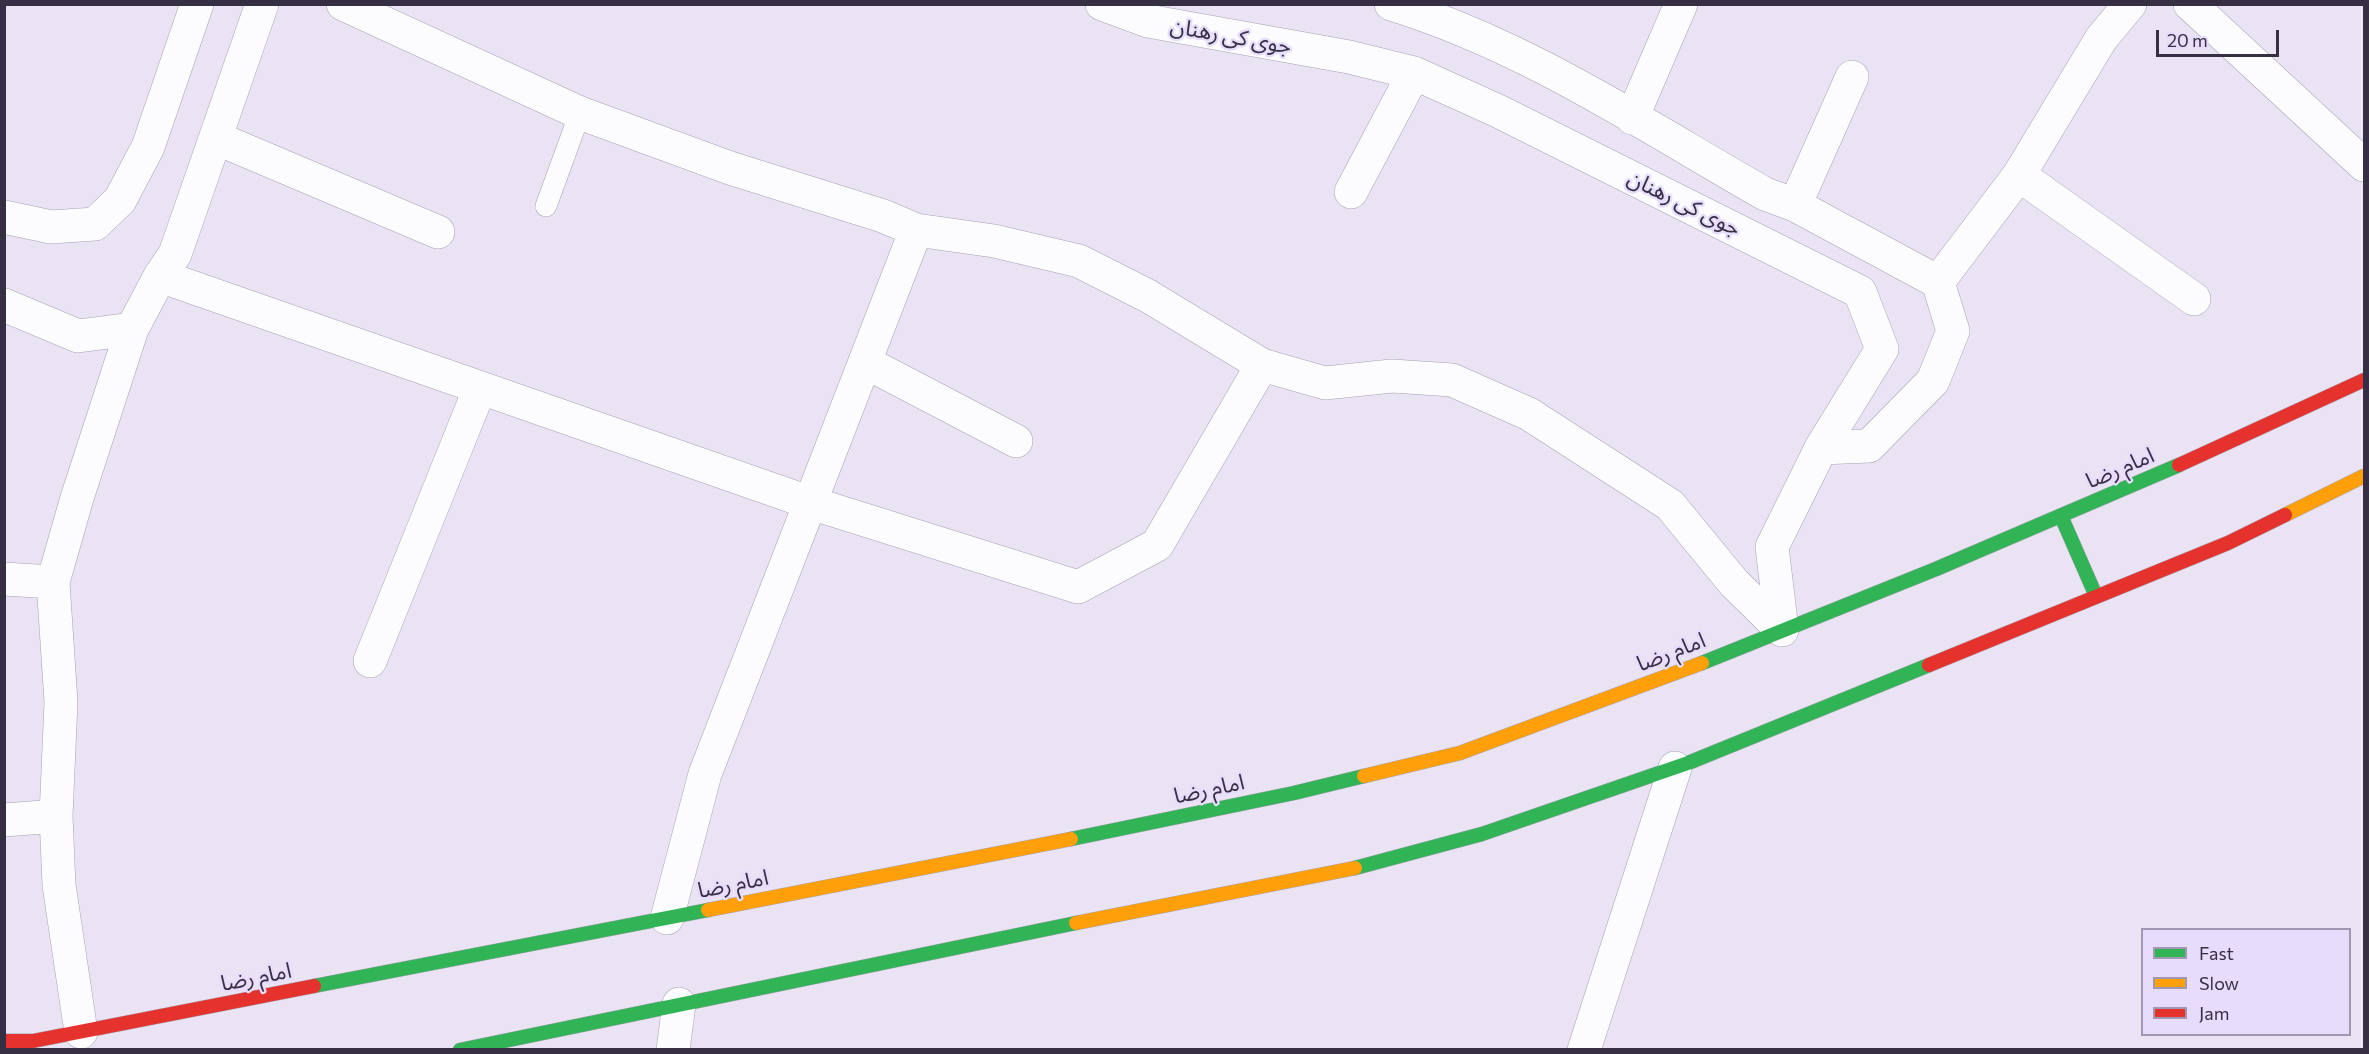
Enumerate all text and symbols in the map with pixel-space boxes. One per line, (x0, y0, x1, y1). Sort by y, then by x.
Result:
street label: جوی کی رهنان (1168, 12, 1294, 60)
scale bar (2159, 18, 2282, 56)
text: 20 m (2167, 29, 2208, 51)
street label: جوی کی رهنان (1623, 164, 1745, 242)
street label: امام رضا (2082, 442, 2158, 494)
street label: امام رضا (1633, 627, 1709, 677)
street label: امام رضا (1171, 769, 1247, 809)
street label: امام رضا (695, 864, 771, 904)
legend (2141, 928, 2351, 1036)
text: Fast (2199, 942, 2234, 964)
street label: امام رضا (218, 957, 294, 997)
text: Slow (2199, 972, 2239, 994)
text: Jam (2199, 1002, 2229, 1024)

